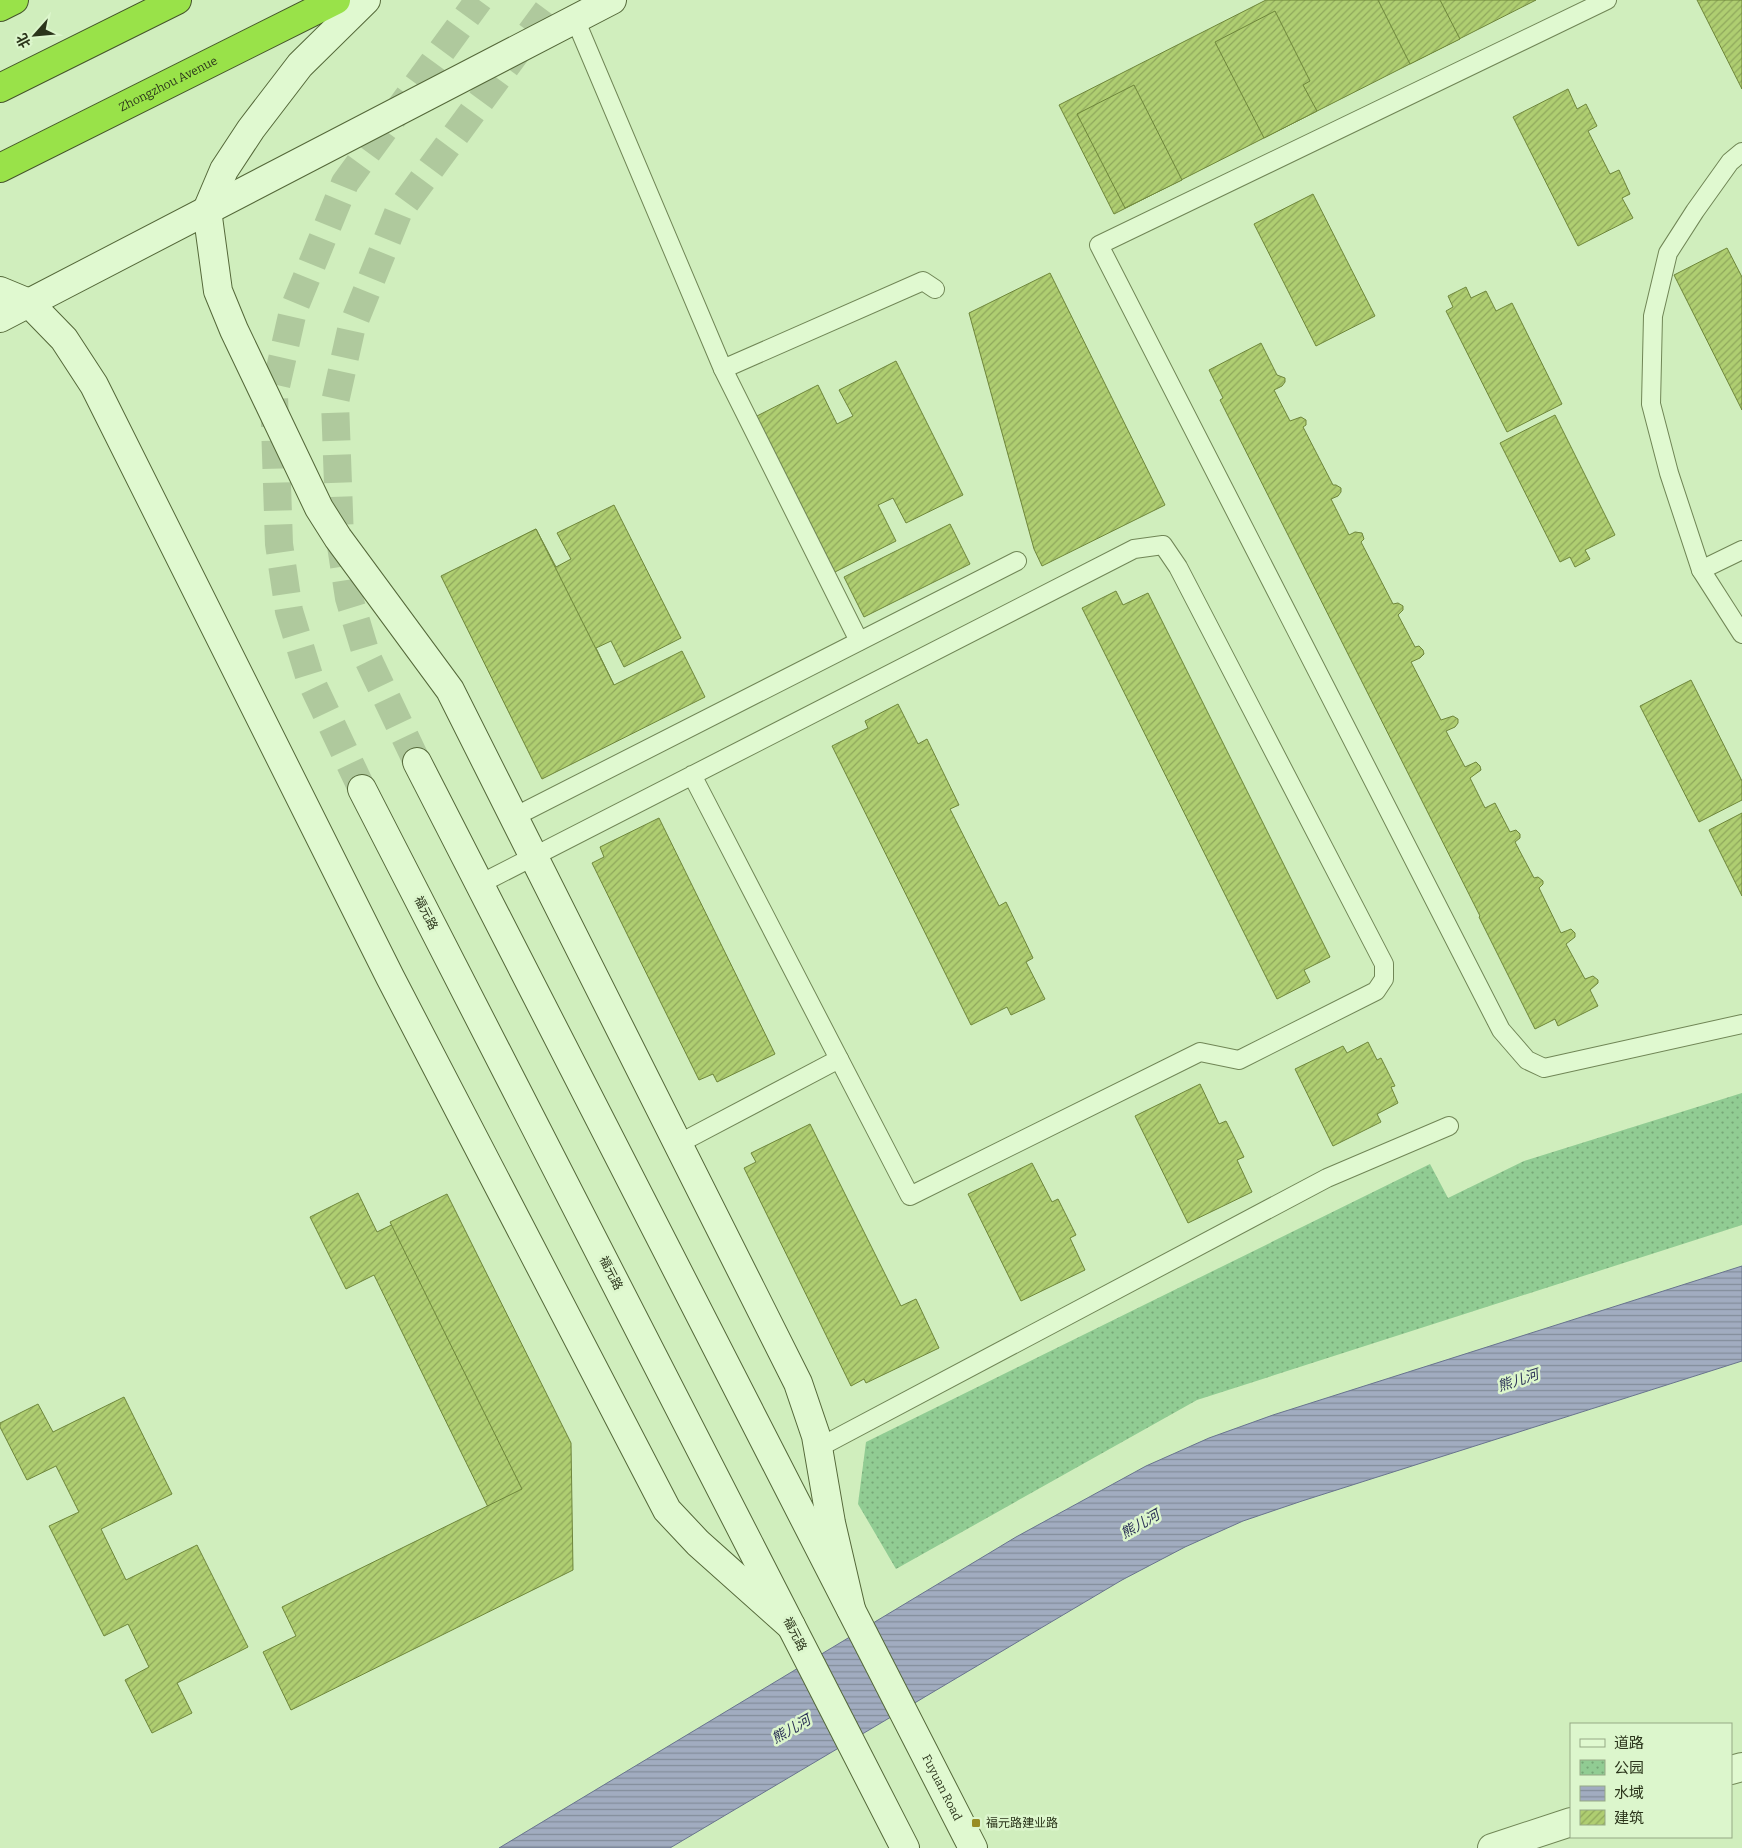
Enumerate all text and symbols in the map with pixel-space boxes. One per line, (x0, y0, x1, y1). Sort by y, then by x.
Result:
north arrow (10, 10, 60, 60)
text: 北 (13, 31, 35, 51)
street label: Zhongzhou Avenue (117, 53, 220, 114)
street label: 福元路 (412, 894, 440, 932)
street label: 福元路 (597, 1254, 625, 1292)
water label: 熊儿河 (1496, 1365, 1544, 1395)
water label: 熊儿河 (1118, 1505, 1165, 1542)
street label: 福元路 (781, 1615, 809, 1653)
water label: 熊儿河 (769, 1710, 816, 1747)
legend (1570, 1723, 1732, 1838)
text: 道路 (1614, 1734, 1644, 1752)
street label: Fuyuan Road (919, 1752, 965, 1823)
text: 公园 (1614, 1759, 1644, 1777)
text: 水域 (1614, 1784, 1644, 1802)
text: 建筑 (1614, 1809, 1644, 1827)
place label: 福元路建业路 (986, 1816, 1058, 1830)
marker: 福元路建业路 (970, 1817, 982, 1829)

